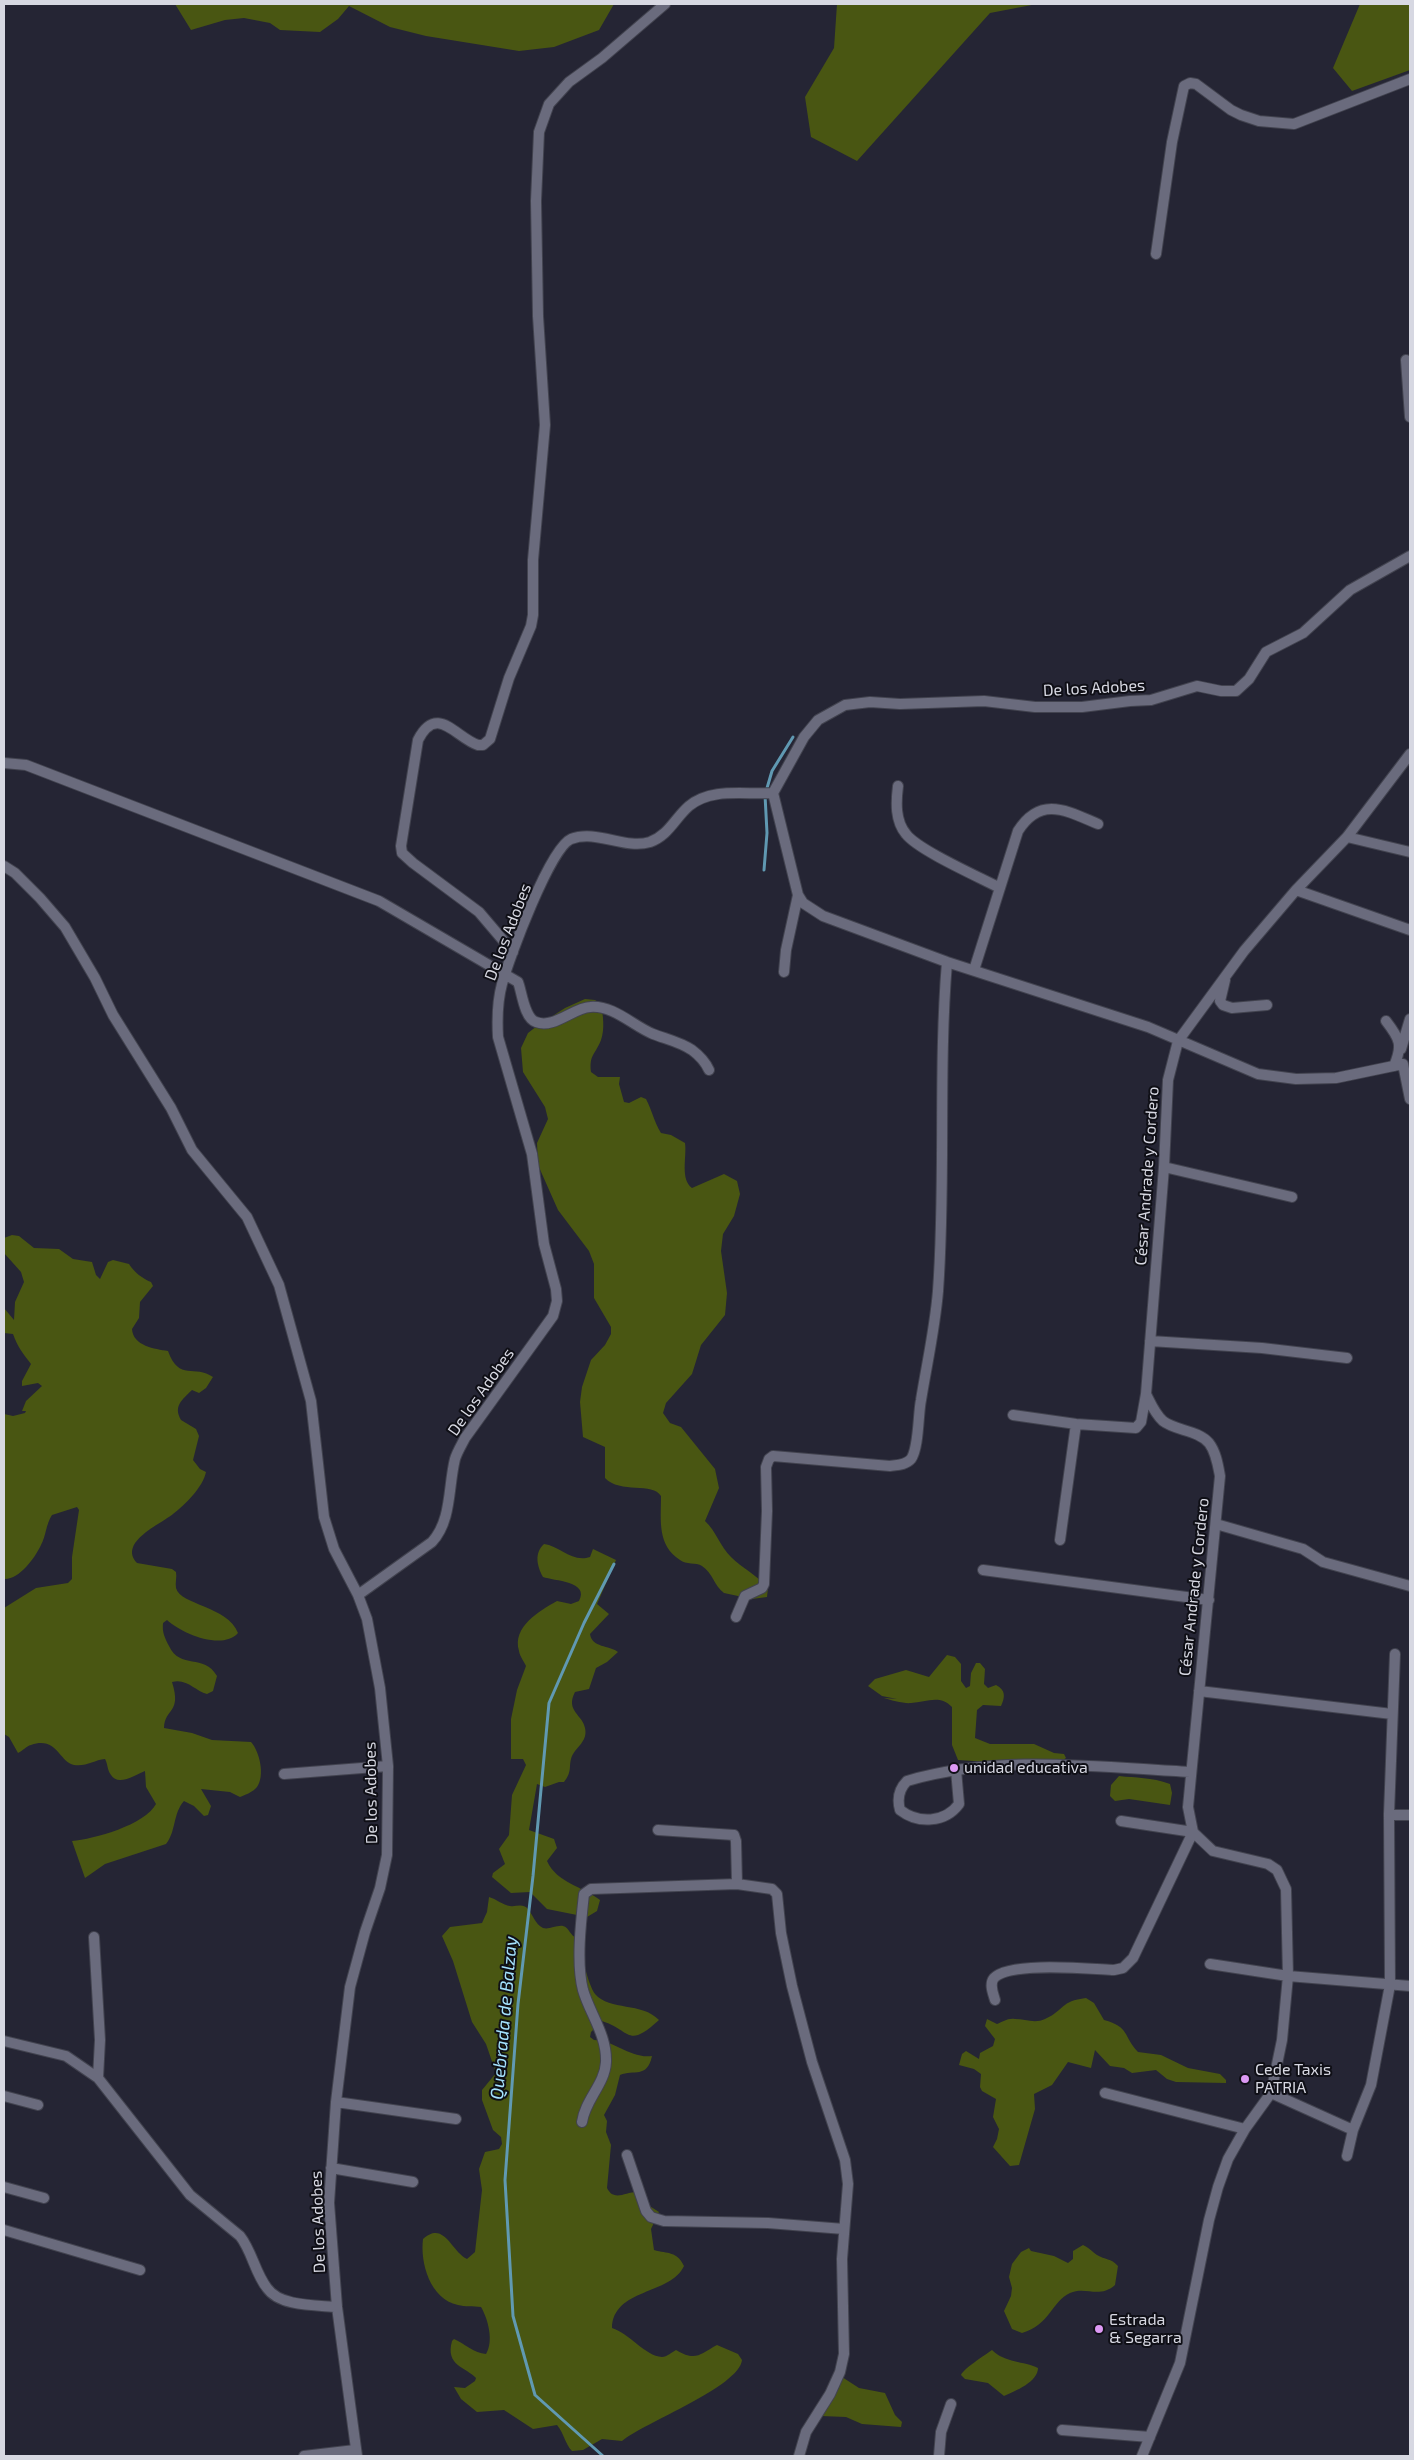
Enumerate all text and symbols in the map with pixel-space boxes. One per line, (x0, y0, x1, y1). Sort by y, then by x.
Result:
street label: De los Adobes (1042, 676, 1146, 700)
street label: De los Adobes (481, 881, 535, 983)
street label: César Andrade y Cordero (1131, 1086, 1163, 1266)
street label: De los Adobes (444, 1345, 518, 1439)
street label: César Andrade y Cordero (1175, 1497, 1213, 1677)
street label: De los Adobes (361, 1742, 381, 1844)
place label: unidad educativa (964, 1758, 1088, 1778)
marker: unidad educativa (948, 1762, 960, 1774)
water label: Quebrada de Balzay (486, 1935, 522, 2101)
place label: Cede Taxis PATRIA (1255, 2060, 1331, 2098)
marker: Cede Taxis PATRIA (1239, 2073, 1251, 2085)
street label: De los Adobes (307, 2171, 329, 2273)
place label: Estrada & Segarra (1109, 2310, 1182, 2348)
marker: Estrada & Segarra (1093, 2323, 1105, 2335)

